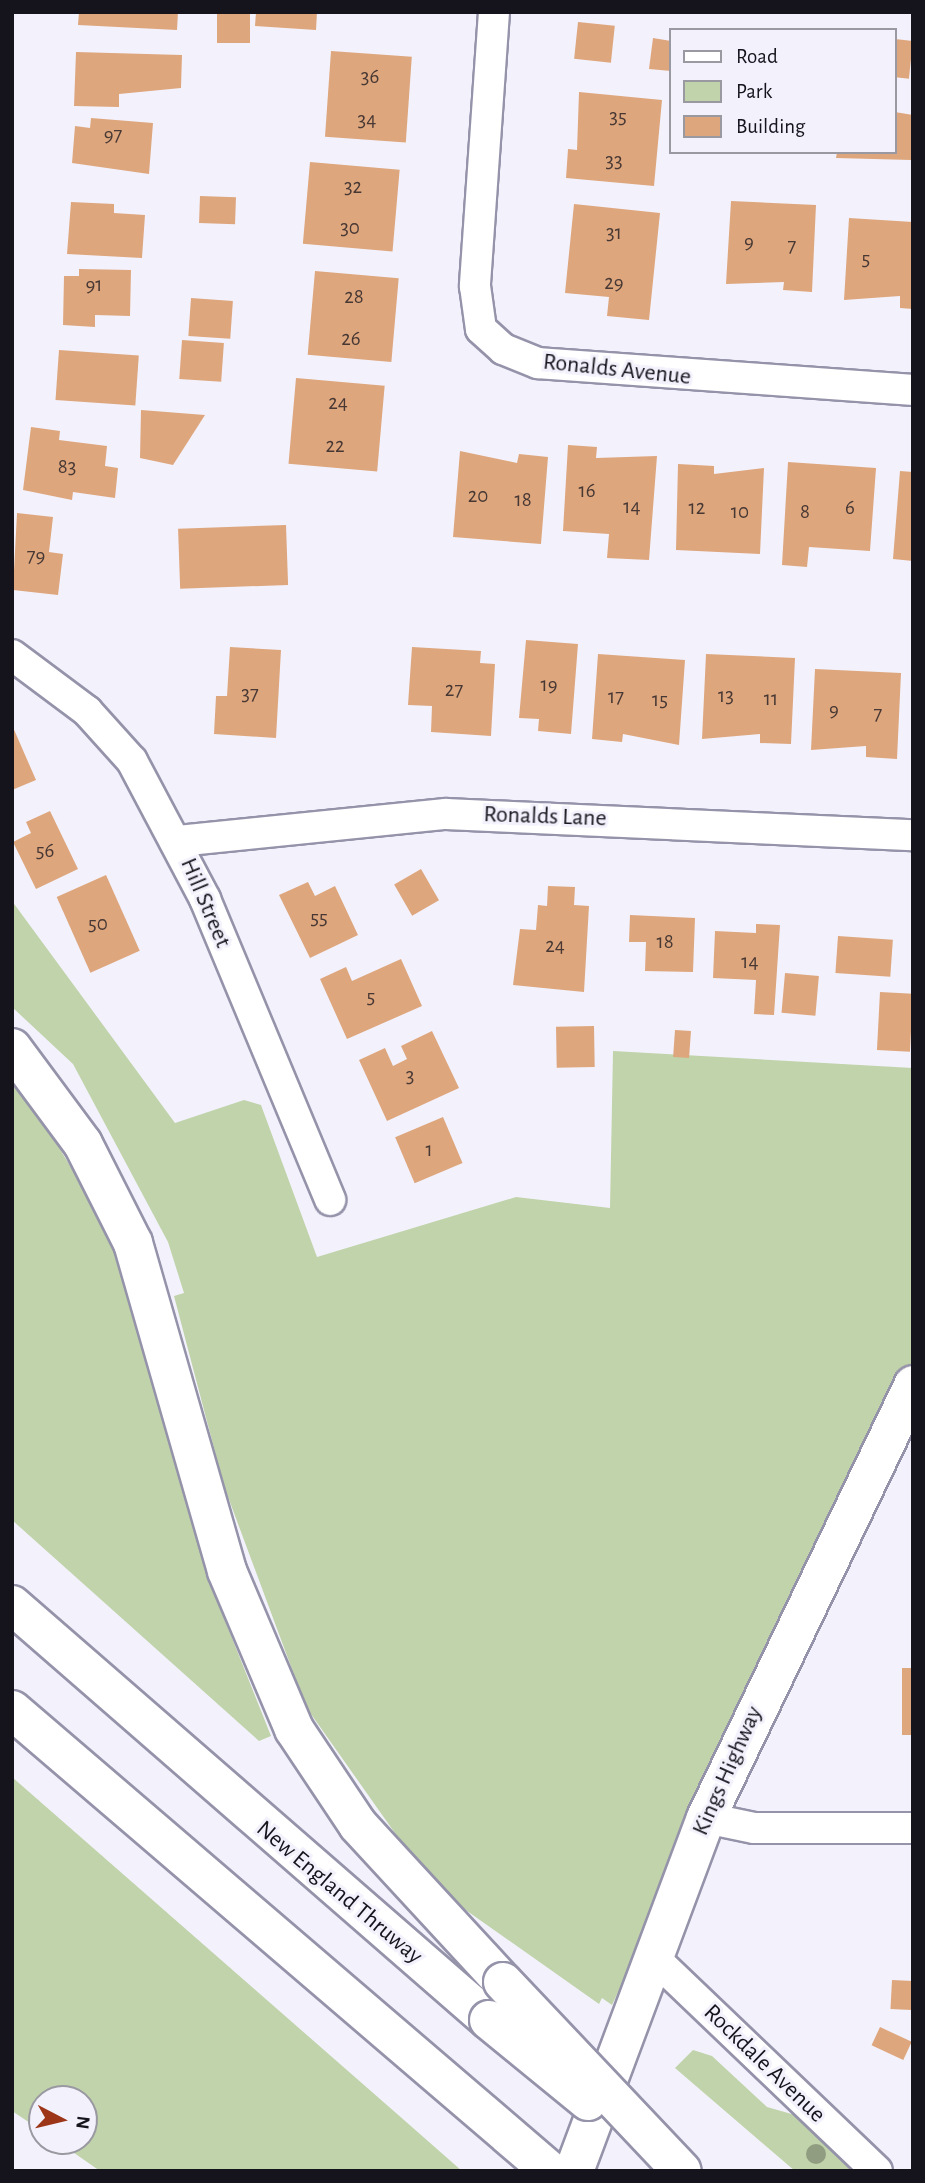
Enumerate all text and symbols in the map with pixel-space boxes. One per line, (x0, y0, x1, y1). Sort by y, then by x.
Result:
legend (670, 28, 897, 154)
text: Road (736, 46, 778, 67)
house number: 36 (361, 64, 379, 90)
text: Park (736, 81, 772, 102)
house number: 35 (609, 104, 627, 130)
house number: 34 (358, 107, 376, 133)
text: Building (736, 116, 805, 137)
house number: 97 (104, 122, 122, 148)
house number: 33 (605, 148, 623, 174)
house number: 32 (344, 174, 362, 200)
house number: 30 (340, 215, 360, 241)
house number: 31 (606, 220, 622, 246)
house number: 9 (744, 229, 754, 255)
house number: 7 (788, 233, 796, 259)
house number: 5 (862, 246, 870, 272)
house number: 29 (604, 270, 624, 296)
house number: 91 (85, 272, 103, 298)
house number: 28 (344, 284, 364, 310)
house number: 26 (341, 326, 361, 352)
street label: Ronalds Avenue (542, 348, 692, 392)
house number: 24 (328, 390, 348, 416)
house number: 22 (325, 433, 345, 459)
house number: 83 (58, 454, 76, 480)
house number: 16 (578, 478, 596, 504)
house number: 20 (468, 483, 488, 509)
house number: 18 (514, 487, 532, 513)
house number: 14 (623, 494, 641, 520)
house number: 12 (689, 495, 705, 521)
house number: 6 (845, 495, 855, 521)
house number: 10 (731, 499, 749, 525)
house number: 8 (800, 499, 810, 525)
house number: 79 (27, 543, 45, 569)
house number: 19 (540, 672, 558, 698)
house number: 27 (445, 677, 463, 703)
house number: 37 (241, 681, 259, 707)
house number: 13 (718, 683, 734, 709)
house number: 17 (608, 684, 624, 710)
house number: 11 (764, 686, 778, 712)
house number: 15 (652, 687, 668, 713)
house number: 9 (829, 697, 839, 723)
house number: 7 (874, 701, 882, 727)
street label: Ronalds Lane (483, 800, 607, 834)
house number: 56 (36, 838, 54, 864)
street label: Hill Street (173, 854, 237, 952)
house number: 55 (310, 905, 328, 931)
house number: 50 (88, 911, 108, 937)
house number: 18 (656, 929, 674, 955)
house number: 24 (545, 933, 565, 959)
house number: 14 (741, 949, 759, 975)
house number: 5 (367, 984, 375, 1010)
house number: 3 (406, 1063, 414, 1089)
house number: 1 (425, 1137, 433, 1163)
street label: Kings Highway (687, 1702, 769, 1840)
street label: New England Thruway (250, 1815, 428, 1971)
street label: Rockdale Avenue (697, 1999, 831, 2129)
north arrow (28, 2085, 98, 2155)
text: N (72, 2115, 93, 2130)

